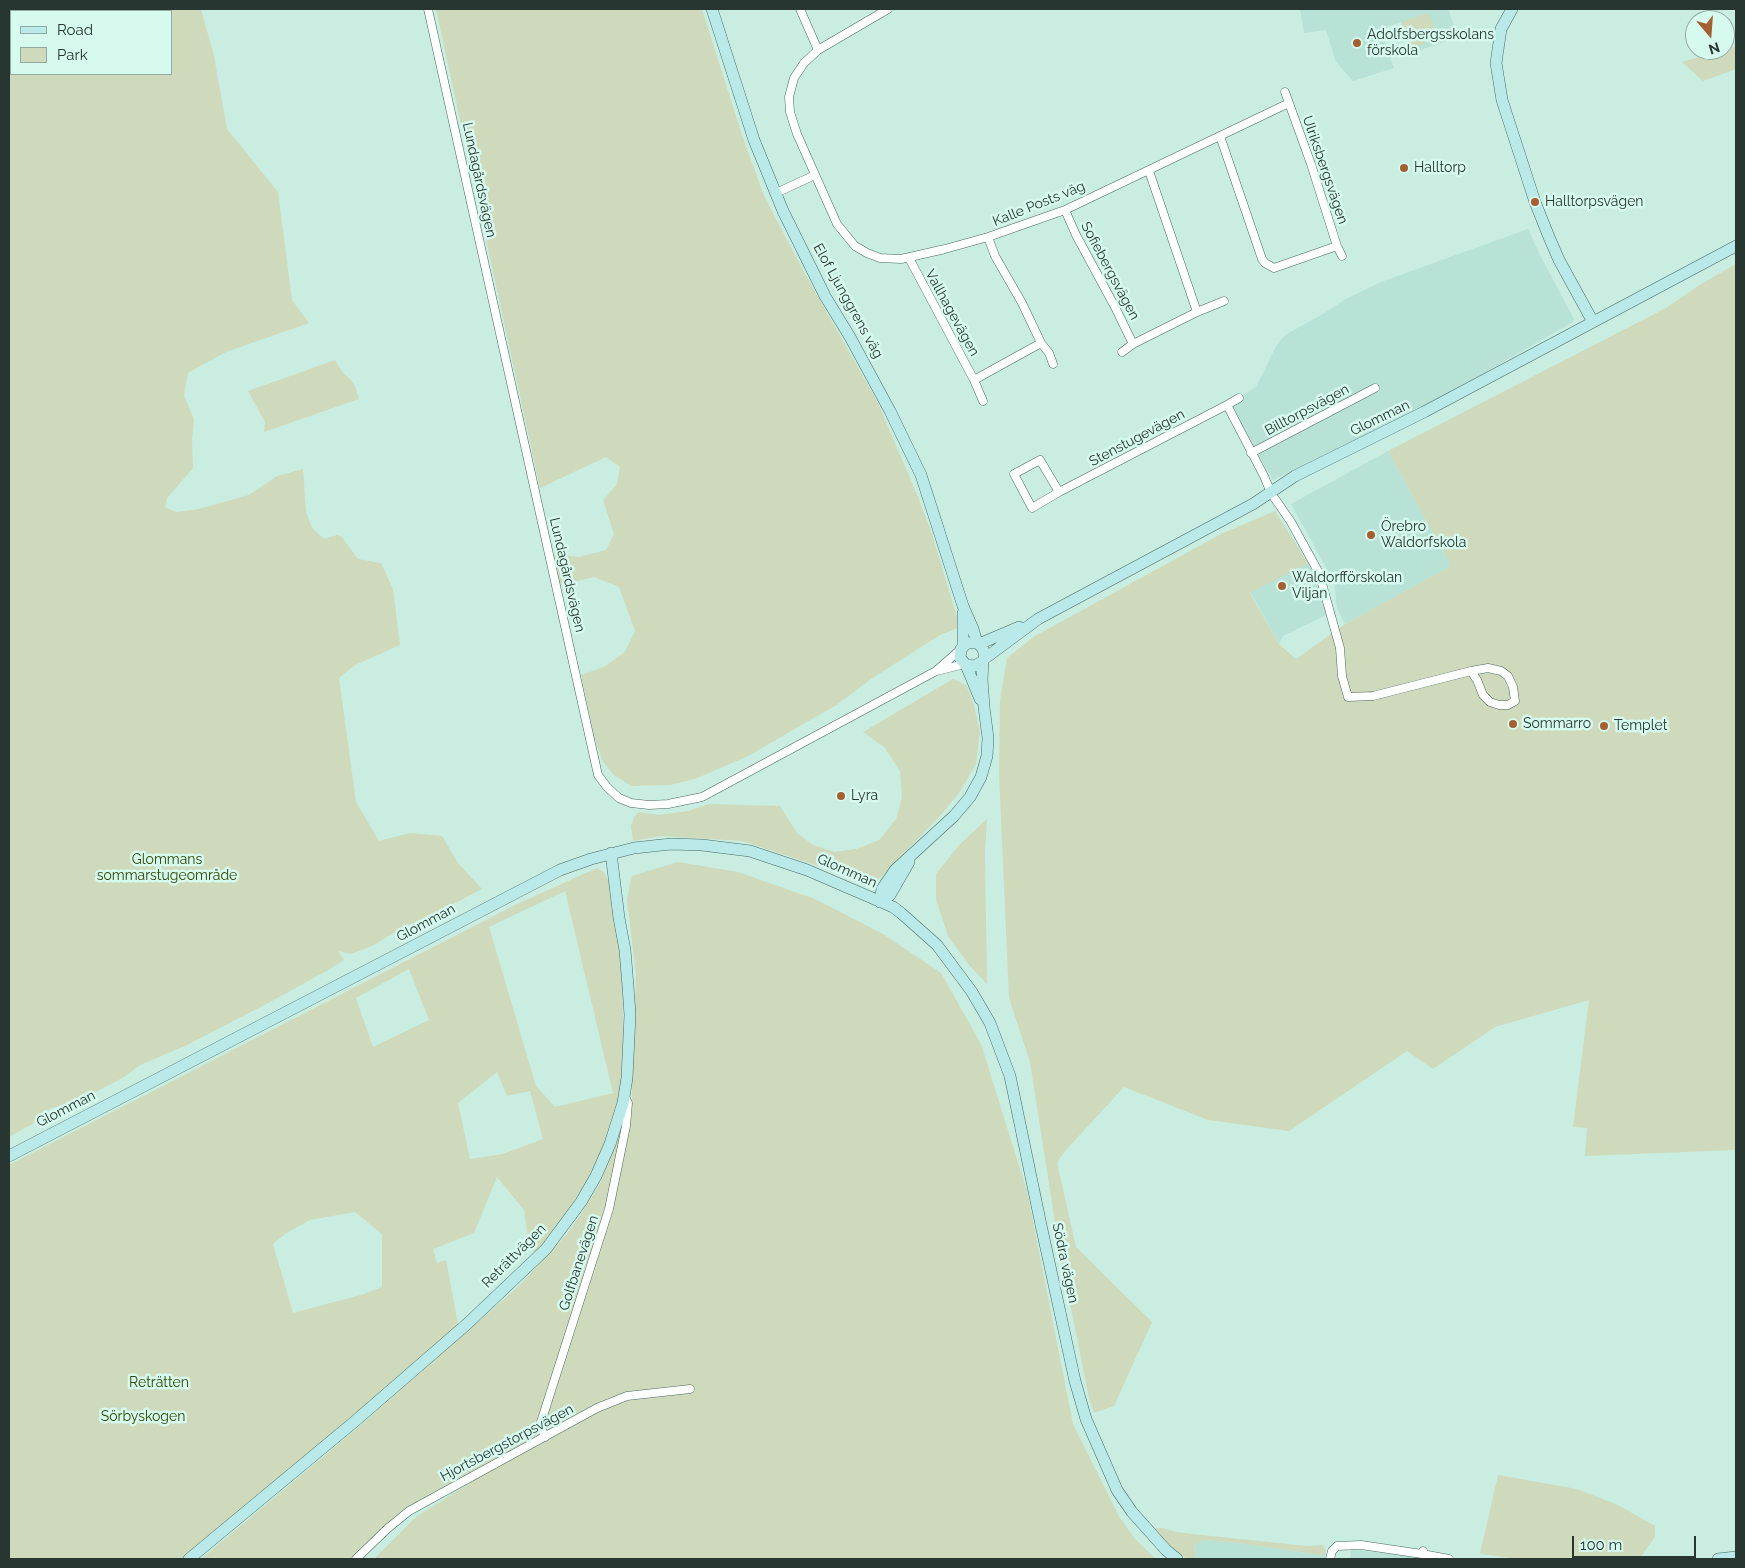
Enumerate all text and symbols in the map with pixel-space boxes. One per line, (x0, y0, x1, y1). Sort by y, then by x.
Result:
legend (10, 10, 172, 75)
north arrow (1685, 10, 1735, 60)
text: Road (57, 21, 93, 39)
place label: Adolfsbergsskolans förskola (1367, 27, 1494, 59)
marker: Adolfsbergsskolans förskola (1351, 37, 1363, 49)
text: N (1707, 39, 1722, 58)
text: Park (57, 46, 88, 64)
street label: Ulriksbergsvägen (1299, 114, 1351, 226)
street label: Lundagårdsvägen (459, 121, 499, 239)
place label: Halltorp (1414, 160, 1466, 176)
marker: Halltorp (1398, 162, 1410, 174)
street label: Kalle Posts väg (990, 178, 1088, 230)
place label: Halltorpsvägen (1545, 194, 1644, 210)
marker: Halltorpsvägen (1529, 196, 1541, 208)
street label: Sofiebergsvägen (1077, 219, 1143, 323)
street label: Elof Ljunggrens väg (809, 241, 887, 361)
street label: Vallhagevägen (921, 267, 983, 359)
street label: Billtorpsvägen (1262, 381, 1352, 439)
street label: Glomman (1348, 396, 1412, 440)
street label: Stenstugevägen (1086, 406, 1188, 470)
street label: Lundagårdsvägen (546, 516, 588, 634)
place label: Örebro Waldorfskola (1381, 519, 1466, 552)
marker: Örebro Waldorfskola (1365, 529, 1377, 541)
place label: Waldorfförskolan Viljan (1292, 570, 1402, 602)
marker: Waldorfförskolan Viljan (1276, 580, 1288, 592)
place label: Sommarro (1523, 716, 1591, 732)
marker: Sommarro (1507, 718, 1519, 730)
place label: Templet (1614, 718, 1667, 734)
marker: Templet (1598, 720, 1610, 732)
place label: Lyra (851, 788, 878, 804)
marker: Lyra (835, 790, 847, 802)
street label: Glomman (814, 850, 880, 892)
park label: Glommans sommarstugeområde (97, 852, 237, 884)
street label: Glomman (394, 901, 458, 945)
street label: Glomman (34, 1087, 98, 1131)
street label: Golfbanevägen (556, 1213, 602, 1313)
street label: Reträttvägen (479, 1221, 549, 1291)
street label: Södra vägen (1048, 1221, 1082, 1305)
park label: Reträtten (129, 1375, 189, 1391)
street label: Hjortsbergstorpsvägen (438, 1401, 576, 1485)
park label: Sörbyskogen (101, 1409, 185, 1425)
scale bar (1575, 1526, 1699, 1558)
text: 100 m (1580, 1536, 1622, 1554)

